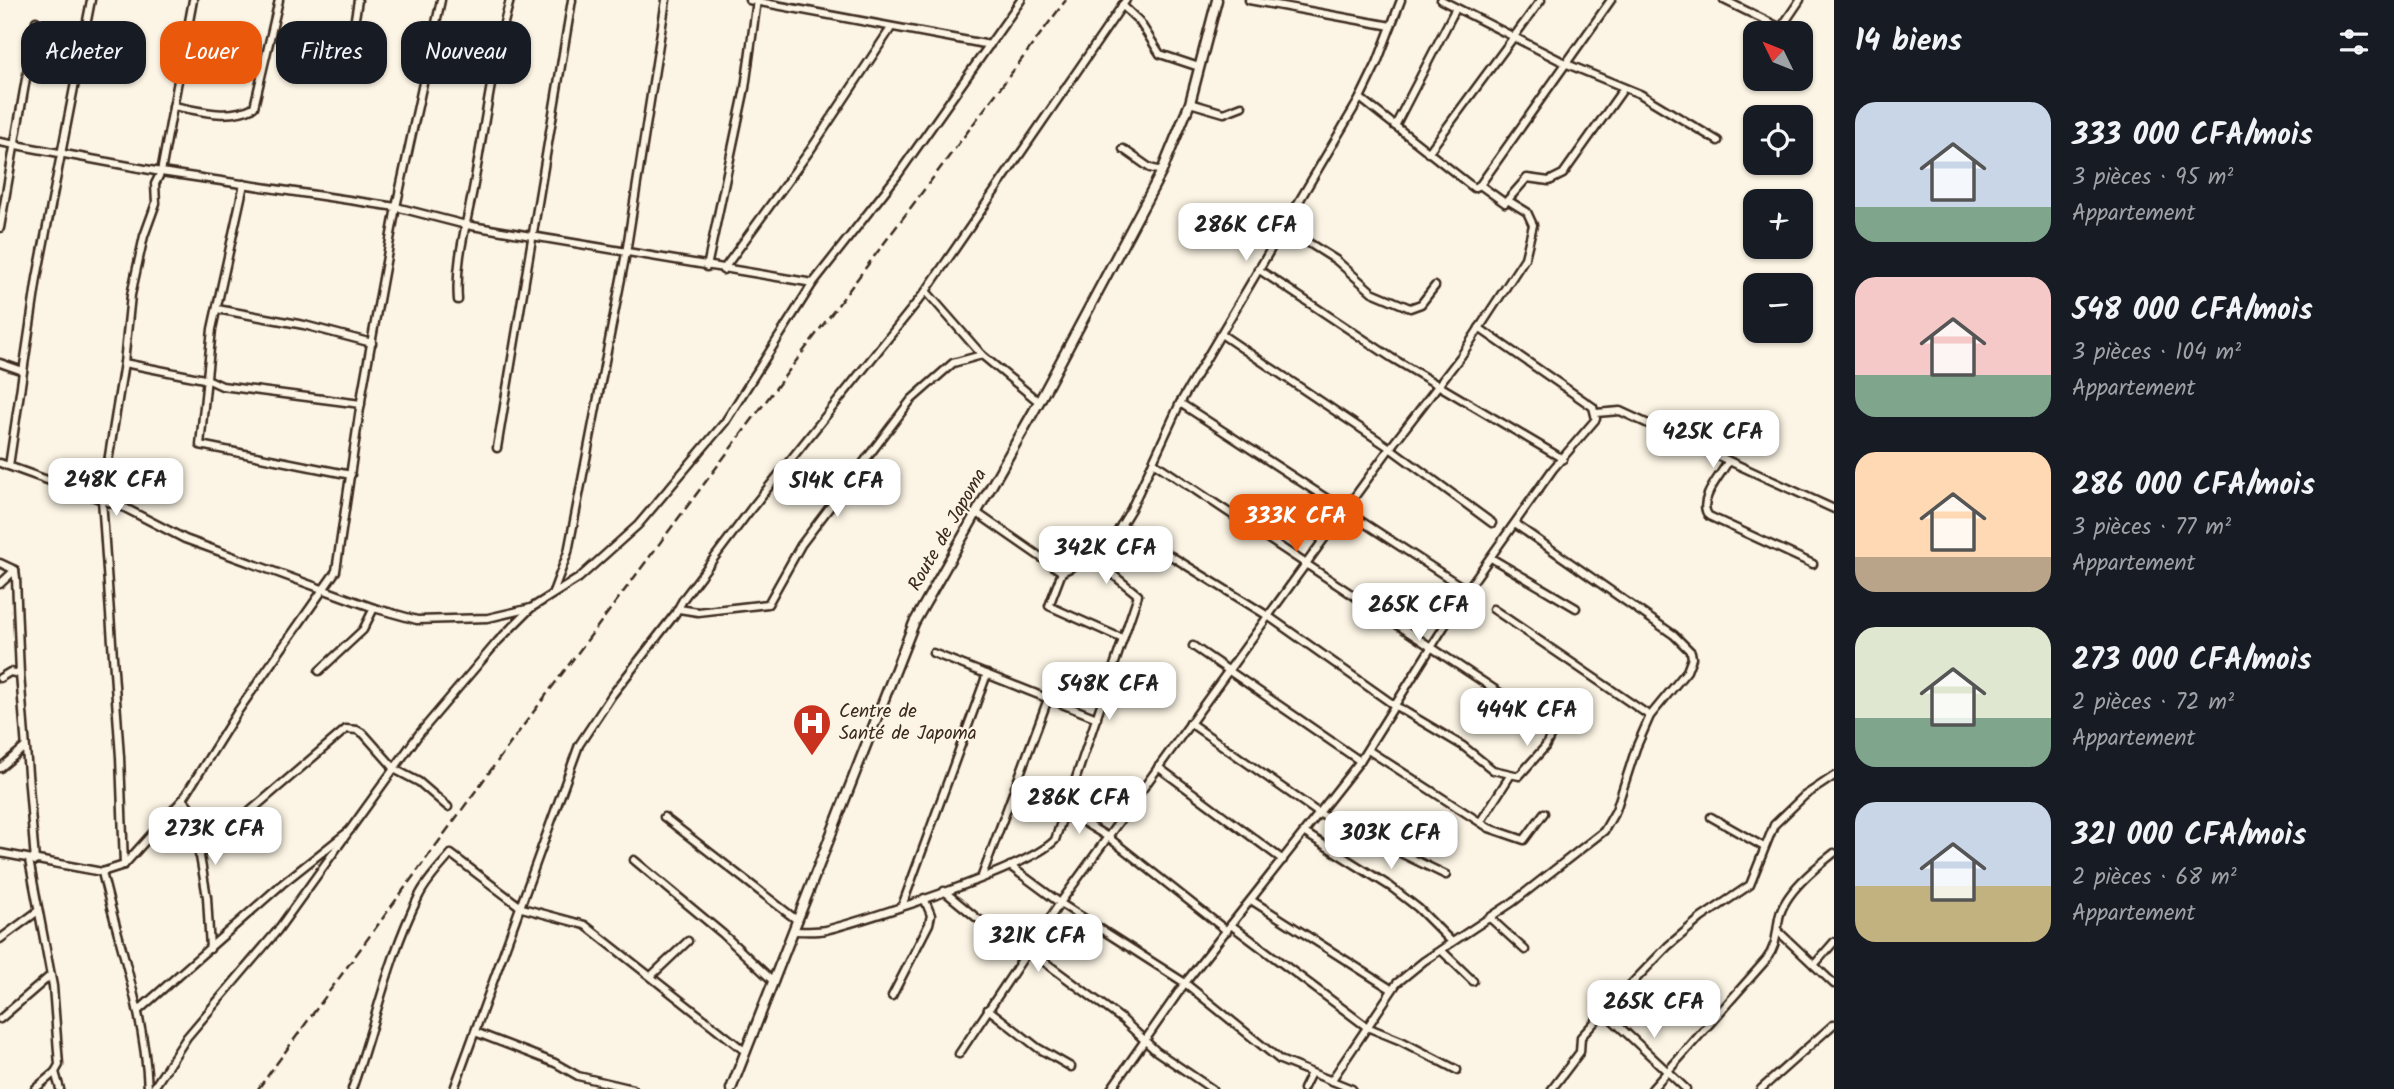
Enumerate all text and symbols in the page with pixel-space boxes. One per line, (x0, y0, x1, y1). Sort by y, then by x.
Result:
text: 14 biens (1855, 18, 1962, 66)
chip: Acheter (21, 21, 146, 84)
chip: Louer (160, 21, 262, 84)
chip: Filtres (276, 21, 387, 84)
chip: Nouveau (401, 21, 531, 84)
north arrow (1743, 21, 1813, 91)
map controls (1743, 21, 1813, 343)
icon: filters (2335, 23, 2373, 61)
button: locate (1743, 105, 1813, 175)
text: 333 000 CFA/mois (2072, 112, 2313, 160)
icon: home (1911, 130, 1995, 214)
text: 3 pièces · 95 m² (2072, 160, 2233, 196)
button: + (1743, 189, 1813, 259)
text: Appartement (2072, 196, 2195, 232)
pin: 286K CFA (1174, 204, 1318, 263)
text: 286K CFA (1194, 208, 1298, 244)
button: − (1743, 273, 1813, 343)
text: 548 000 CFA/mois (2072, 287, 2313, 335)
icon: home (1911, 305, 1995, 389)
text: 3 pièces · 104 m² (2072, 335, 2241, 371)
text: Appartement (2072, 371, 2195, 407)
pin: 425K CFA (1641, 410, 1785, 470)
text: 425K CFA (1662, 415, 1764, 451)
pin: 248K CFA (44, 458, 188, 518)
pin: 514K CFA (765, 460, 909, 519)
text: 286 000 CFA/mois (2072, 462, 2315, 510)
text: 248K CFA (64, 463, 168, 499)
street label: Route de Japoma (901, 463, 995, 597)
text: 514K CFA (790, 464, 884, 500)
icon: home (1911, 480, 1995, 564)
pin: 333K CFA (1224, 494, 1368, 554)
text: 333K CFA (1245, 499, 1347, 535)
text: 3 pièces · 77 m² (2072, 510, 2231, 546)
pin: 342K CFA (1034, 526, 1178, 586)
text: 342K CFA (1055, 531, 1157, 567)
text: Appartement (2072, 546, 2195, 582)
pin: 265K CFA (1347, 584, 1491, 643)
text: 265K CFA (1368, 588, 1470, 624)
text: 273 000 CFA/mois (2072, 637, 2312, 685)
icon: home (1911, 655, 1995, 739)
pin: 548K CFA (1037, 662, 1181, 722)
text: 548K CFA (1058, 667, 1160, 703)
text: 2 pièces · 72 m² (2072, 685, 2234, 721)
pin: 444K CFA (1455, 688, 1599, 748)
text: 444K CFA (1476, 693, 1578, 729)
place label: Centre de Santé de Japoma (839, 697, 977, 749)
hospital icon: Centre de Santé de Japoma (791, 702, 833, 757)
text: Appartement (2072, 721, 2195, 757)
pin: 286K CFA (1007, 776, 1151, 836)
text: 286K CFA (1027, 781, 1131, 817)
pin: 273K CFA (143, 808, 287, 867)
text: 273K CFA (165, 812, 265, 848)
pin: 303K CFA (1319, 812, 1463, 871)
text: 321 000 CFA/mois (2072, 812, 2306, 860)
text: 303K CFA (1341, 816, 1441, 852)
icon: home (1911, 830, 1995, 914)
text: 2 pièces · 68 m² (2072, 860, 2237, 896)
text: Appartement (2072, 896, 2195, 932)
pin: 321K CFA (966, 914, 1110, 974)
text: 321K CFA (990, 919, 1086, 955)
pin: 265K CFA (1582, 981, 1726, 1040)
text: 265K CFA (1603, 985, 1705, 1021)

